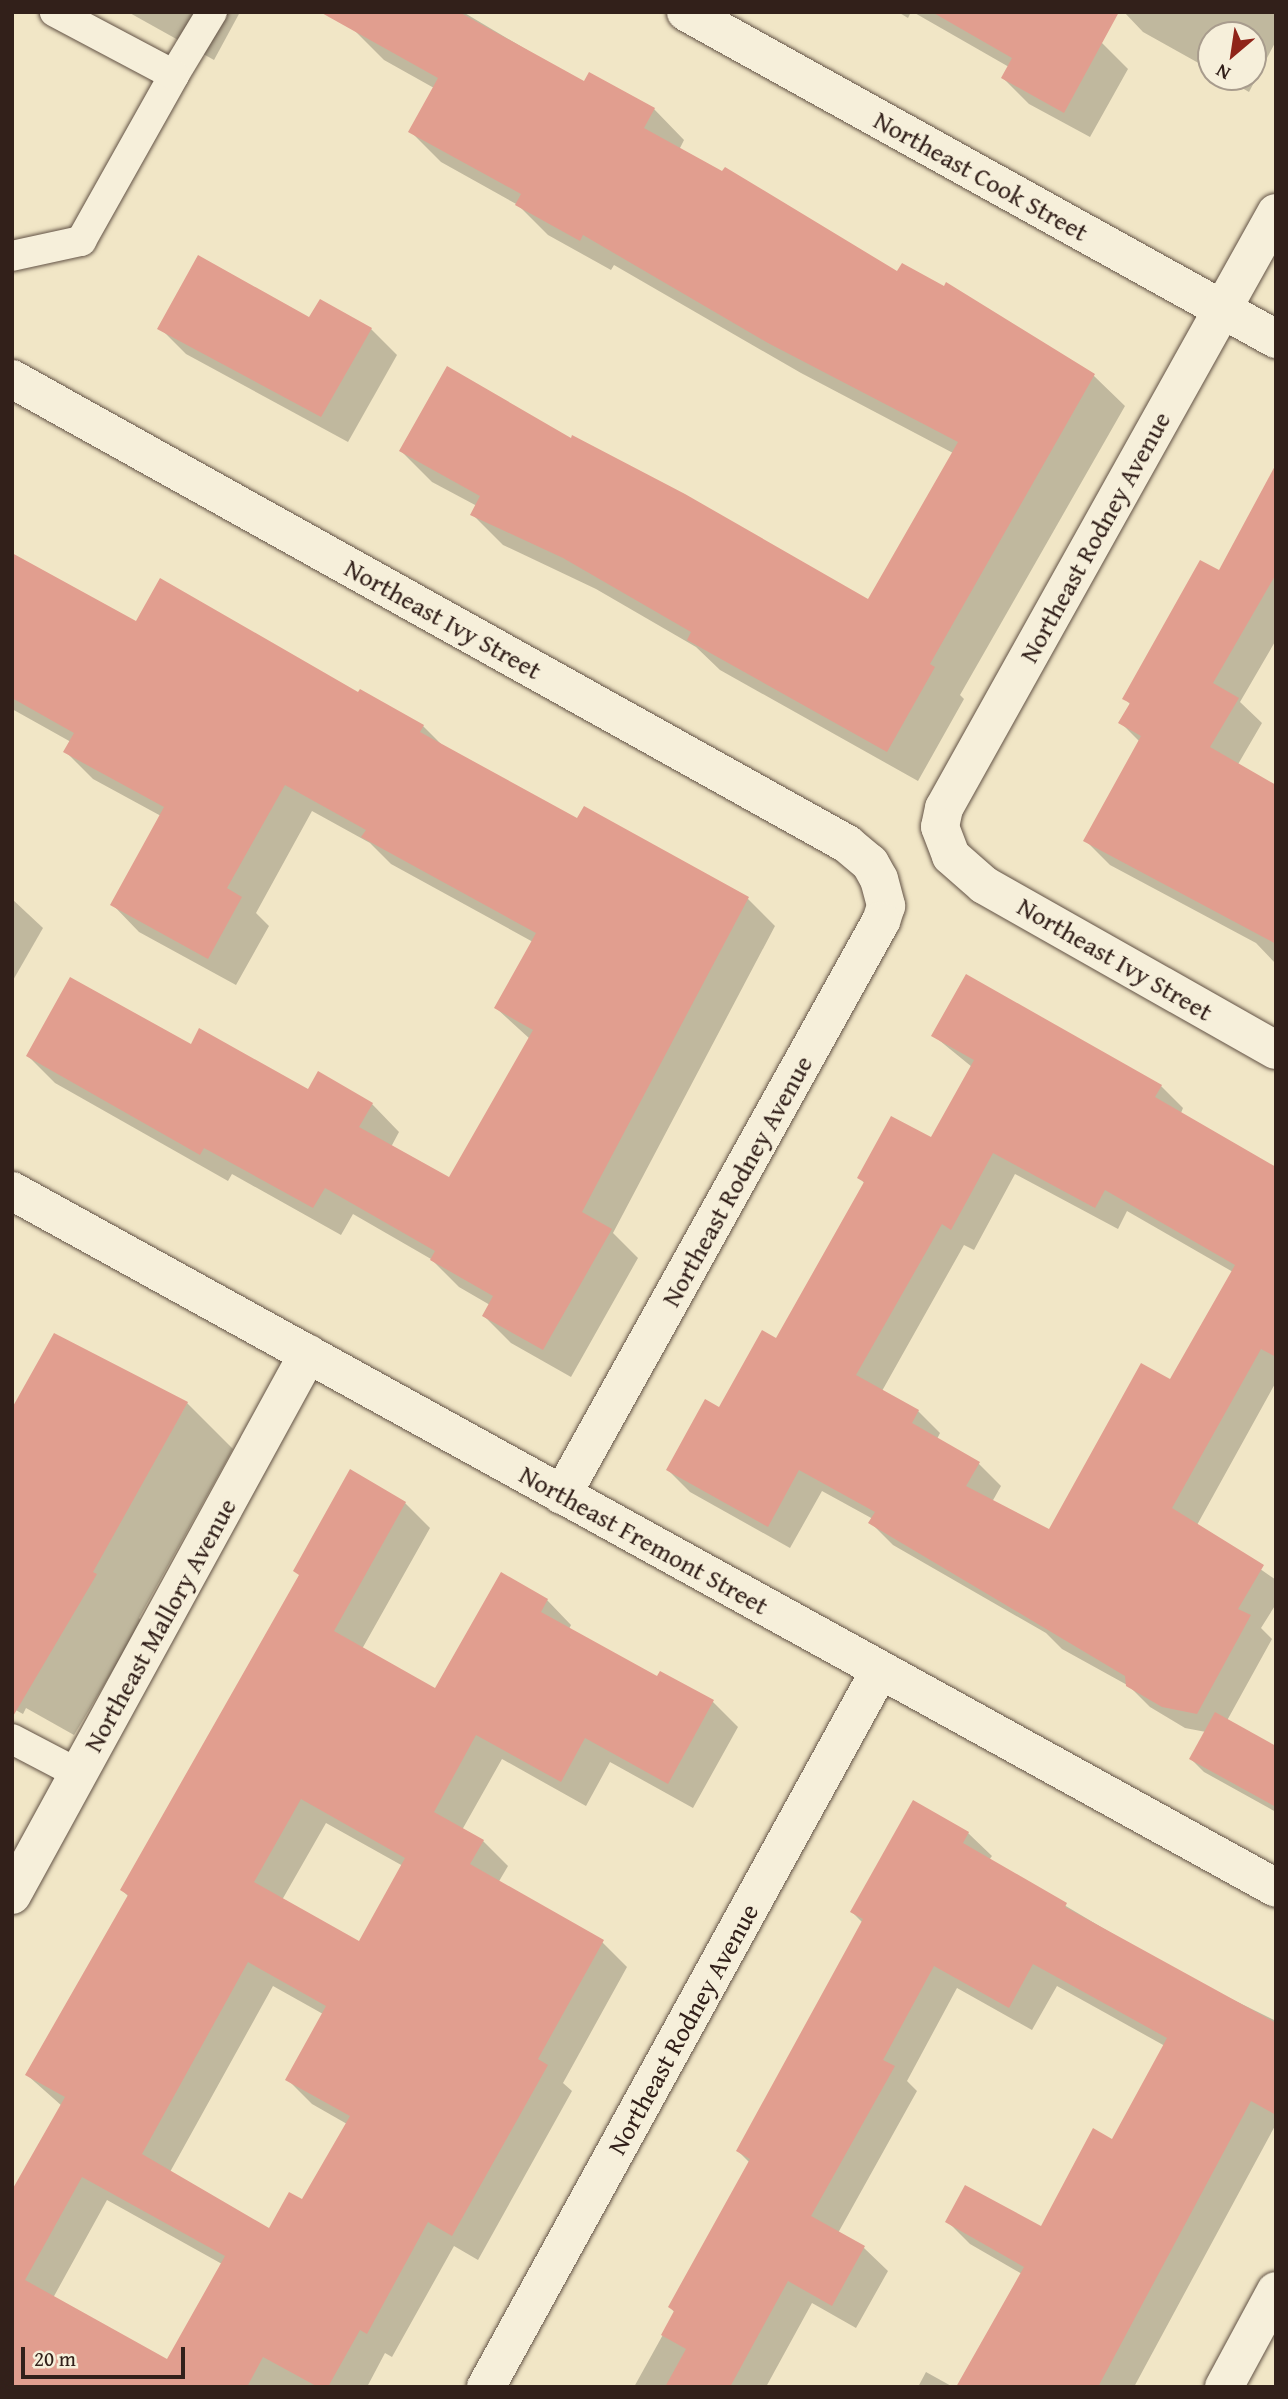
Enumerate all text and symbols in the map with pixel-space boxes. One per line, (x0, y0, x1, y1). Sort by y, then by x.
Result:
north arrow (1197, 21, 1267, 91)
text: N (1210, 57, 1235, 88)
street label: Northeast Cook Street (869, 104, 1093, 248)
street label: Northeast Rodney Avenue (1013, 406, 1177, 668)
street label: Northeast Ivy Street (339, 552, 547, 686)
street label: Northeast Ivy Street (1012, 891, 1218, 1027)
street label: Northeast Rodney Avenue (655, 1050, 819, 1312)
street label: Northeast Fremont Street (514, 1459, 774, 1621)
street label: Northeast Mallory Avenue (77, 1493, 243, 1757)
street label: Northeast Rodney Avenue (601, 1898, 765, 2160)
scale bar (24, 2332, 189, 2376)
text: 20 m (34, 2343, 76, 2374)

